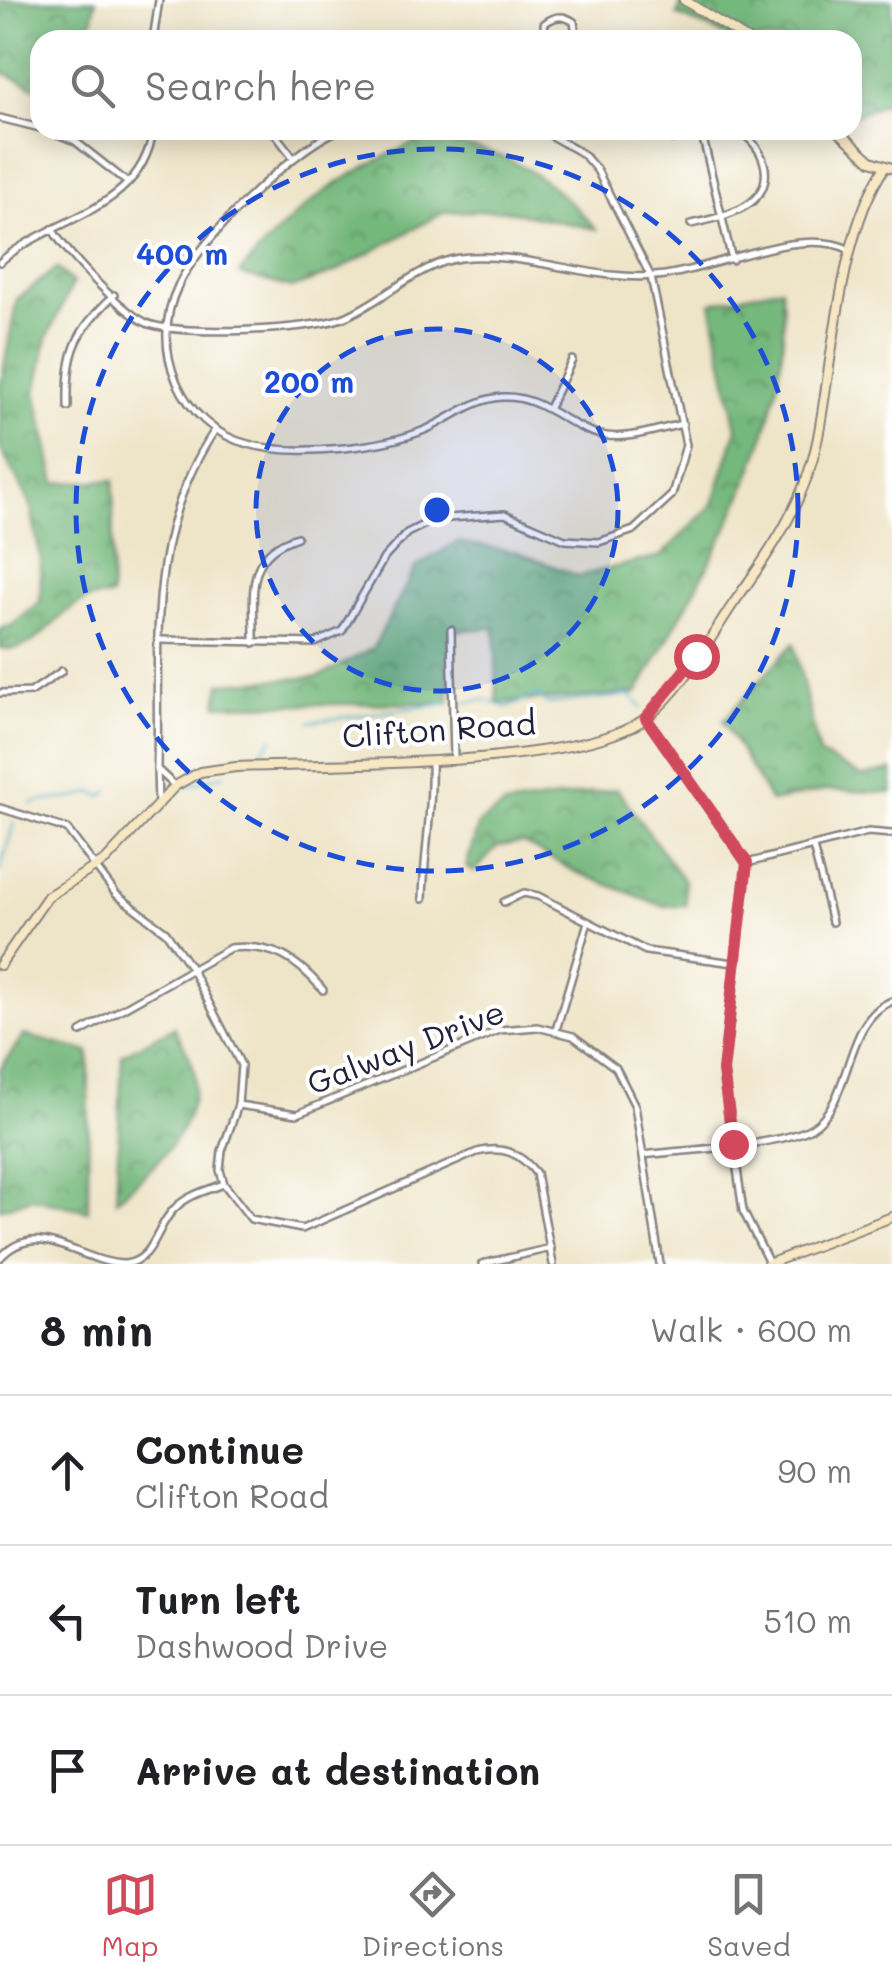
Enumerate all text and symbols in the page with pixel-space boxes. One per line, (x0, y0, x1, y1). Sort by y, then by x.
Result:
search box (30, 30, 862, 140)
icon: search (65, 58, 120, 113)
text: Search here (145, 60, 376, 110)
text: 400 m (136, 233, 228, 273)
text: 200 m (264, 361, 354, 401)
centre of rings (419, 492, 455, 528)
route start (674, 634, 720, 680)
street label: Clifton Road (341, 700, 537, 756)
street label: Galway Drive (301, 989, 510, 1104)
route end (711, 1122, 757, 1168)
text: 8 min (40, 1302, 153, 1357)
text: Walk · 600 m (650, 1308, 852, 1350)
text: Continue (135, 1424, 304, 1474)
icon: ahead (40, 1443, 95, 1498)
text: 90 m (778, 1449, 852, 1491)
text: Clifton Road (135, 1474, 329, 1516)
text: Turn left (135, 1574, 301, 1624)
icon: left (40, 1593, 95, 1648)
text: 510 m (764, 1599, 852, 1641)
text: Dashwood Drive (135, 1624, 388, 1666)
icon: arrive (40, 1743, 95, 1798)
text: Arrive at destination (135, 1745, 540, 1795)
tab: Map (102, 1867, 159, 1963)
tab: Directions (362, 1867, 504, 1963)
tab: Saved (707, 1867, 790, 1963)

